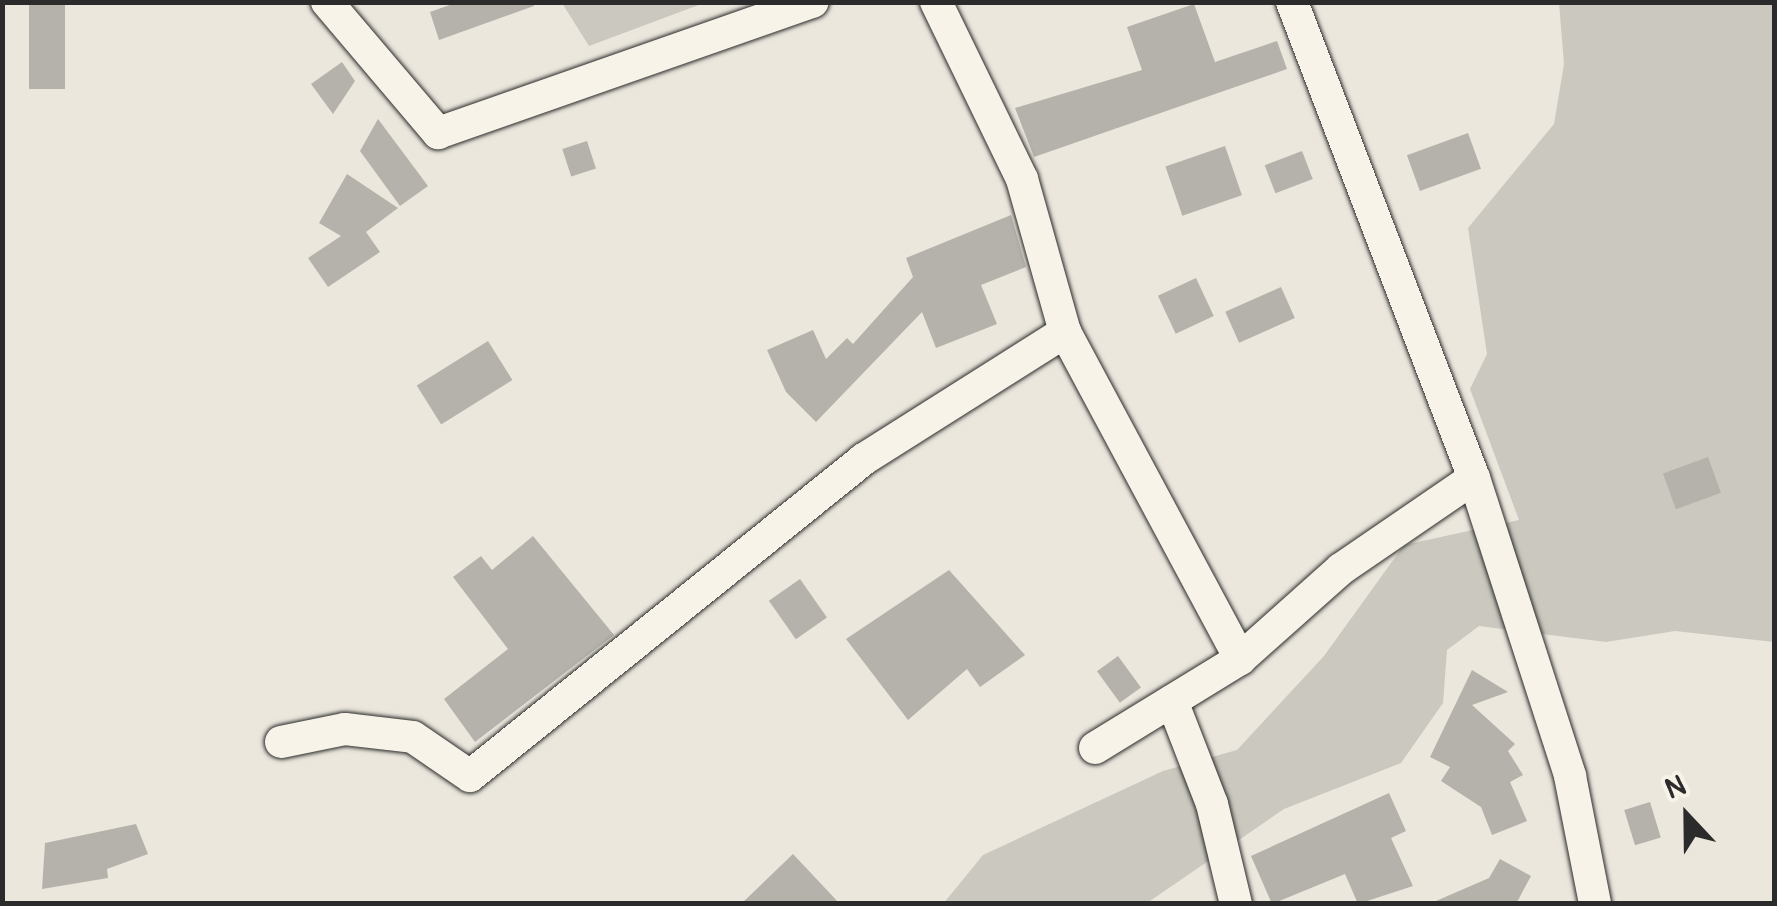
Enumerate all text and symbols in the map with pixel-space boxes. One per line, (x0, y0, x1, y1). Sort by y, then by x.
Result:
north arrow (1637, 766, 1737, 866)
text: N (1660, 768, 1691, 807)

